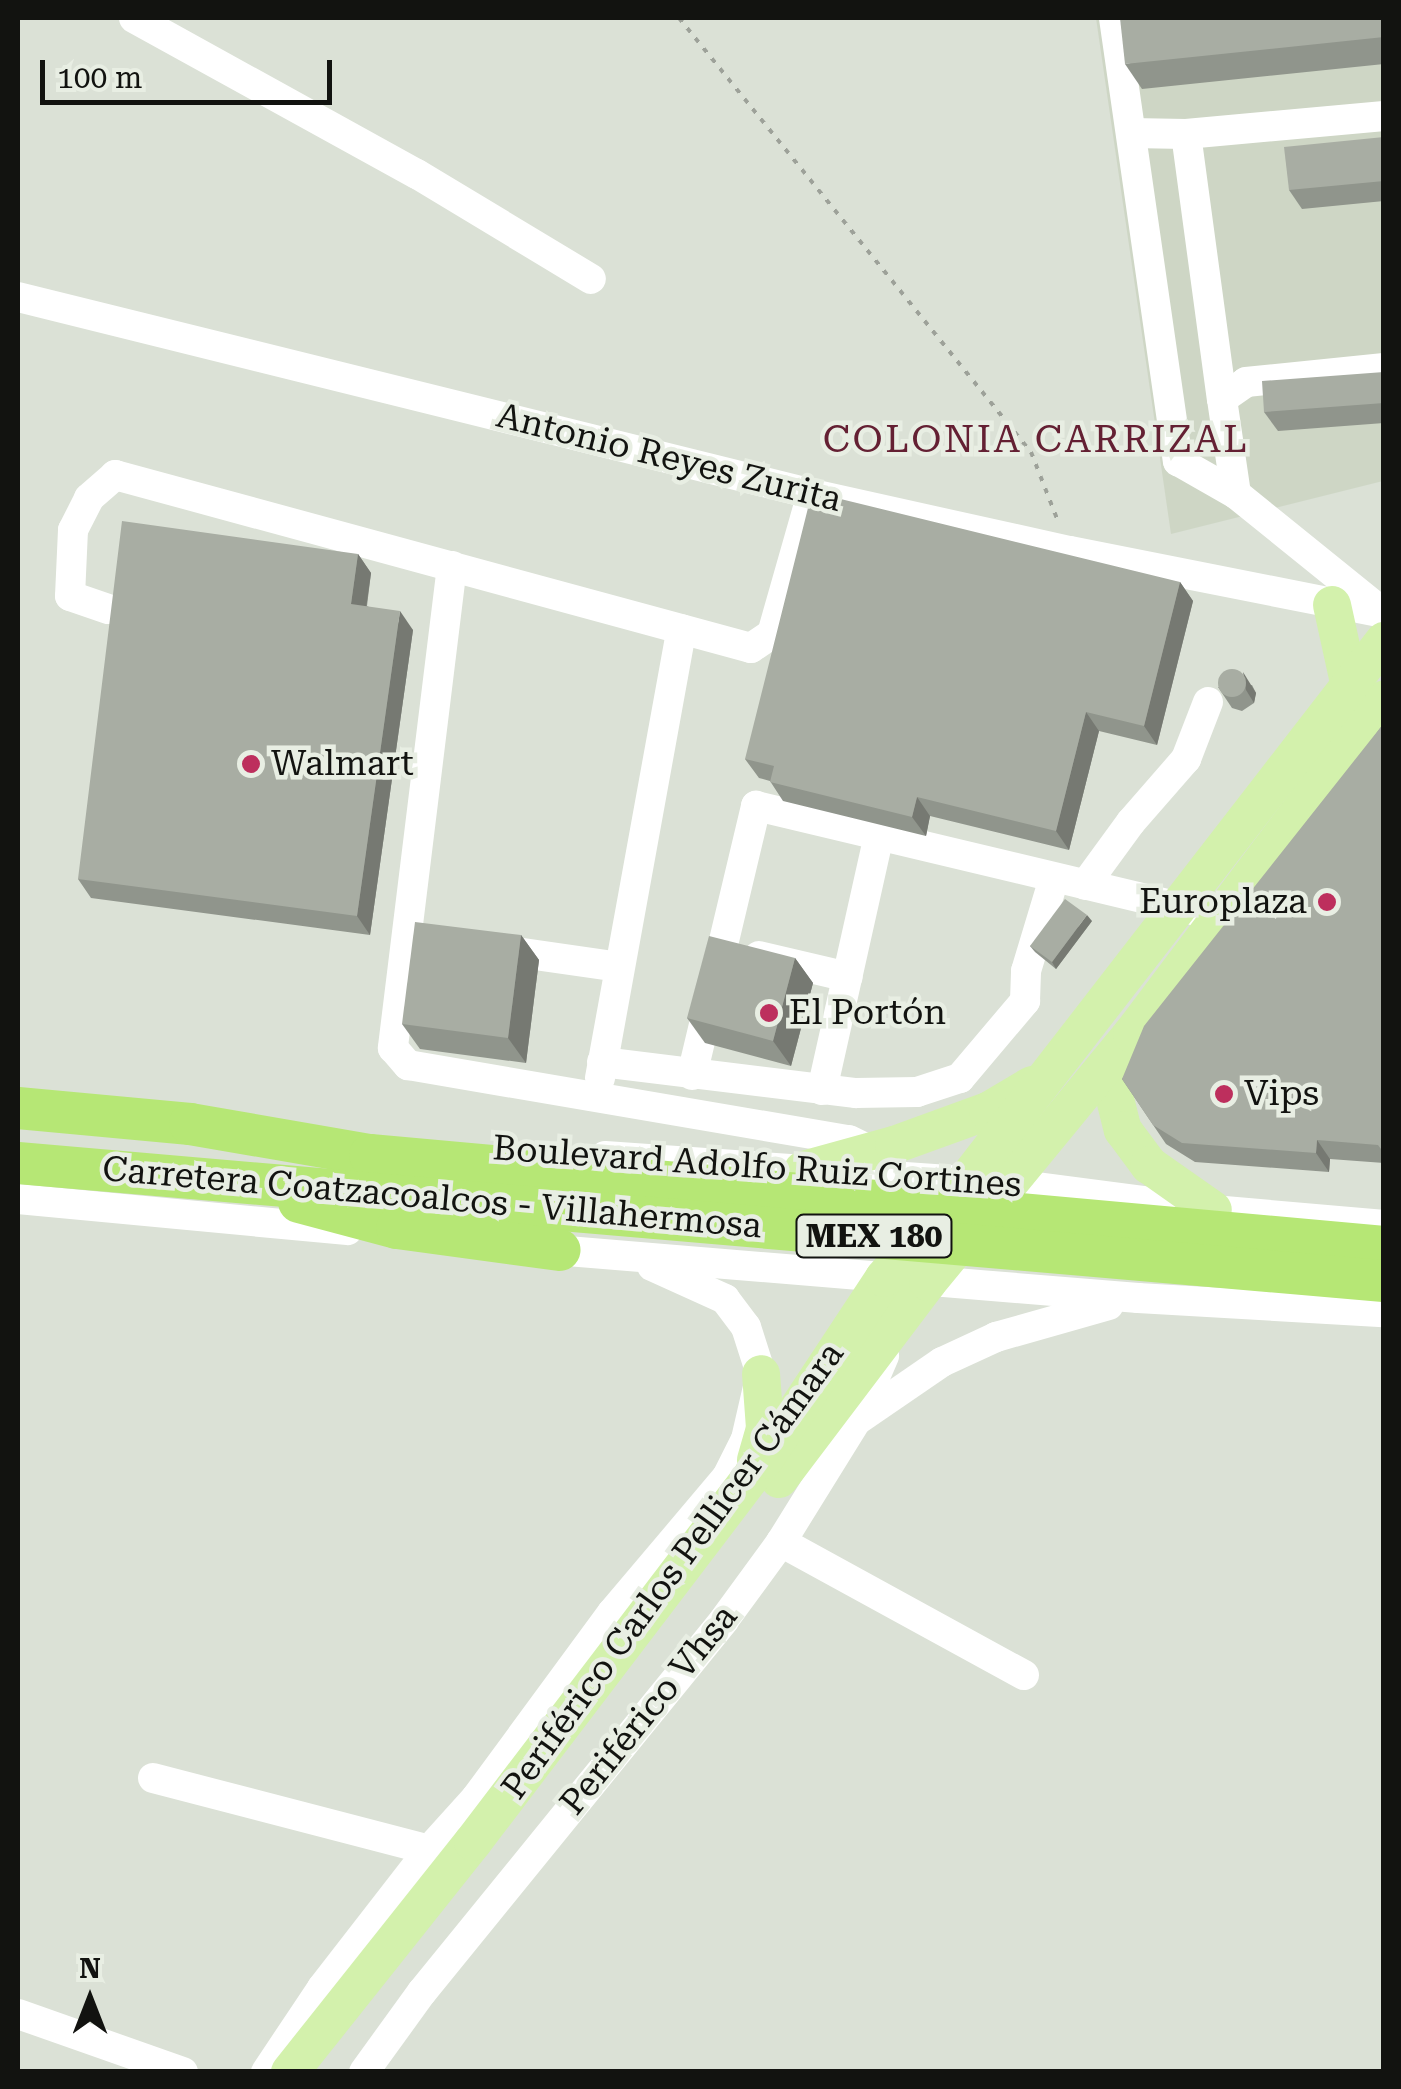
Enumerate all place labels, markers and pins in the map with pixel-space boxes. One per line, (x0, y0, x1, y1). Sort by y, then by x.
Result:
place label: Walmart (271, 743, 414, 785)
marker: Walmart (240, 753, 262, 775)
place label: Europlaza (1139, 881, 1307, 923)
marker: Europlaza (1316, 891, 1338, 913)
place label: El Portón (789, 992, 946, 1034)
marker: El Portón (758, 1002, 780, 1024)
place label: Vips (1244, 1073, 1319, 1115)
marker: Vips (1213, 1083, 1235, 1105)

